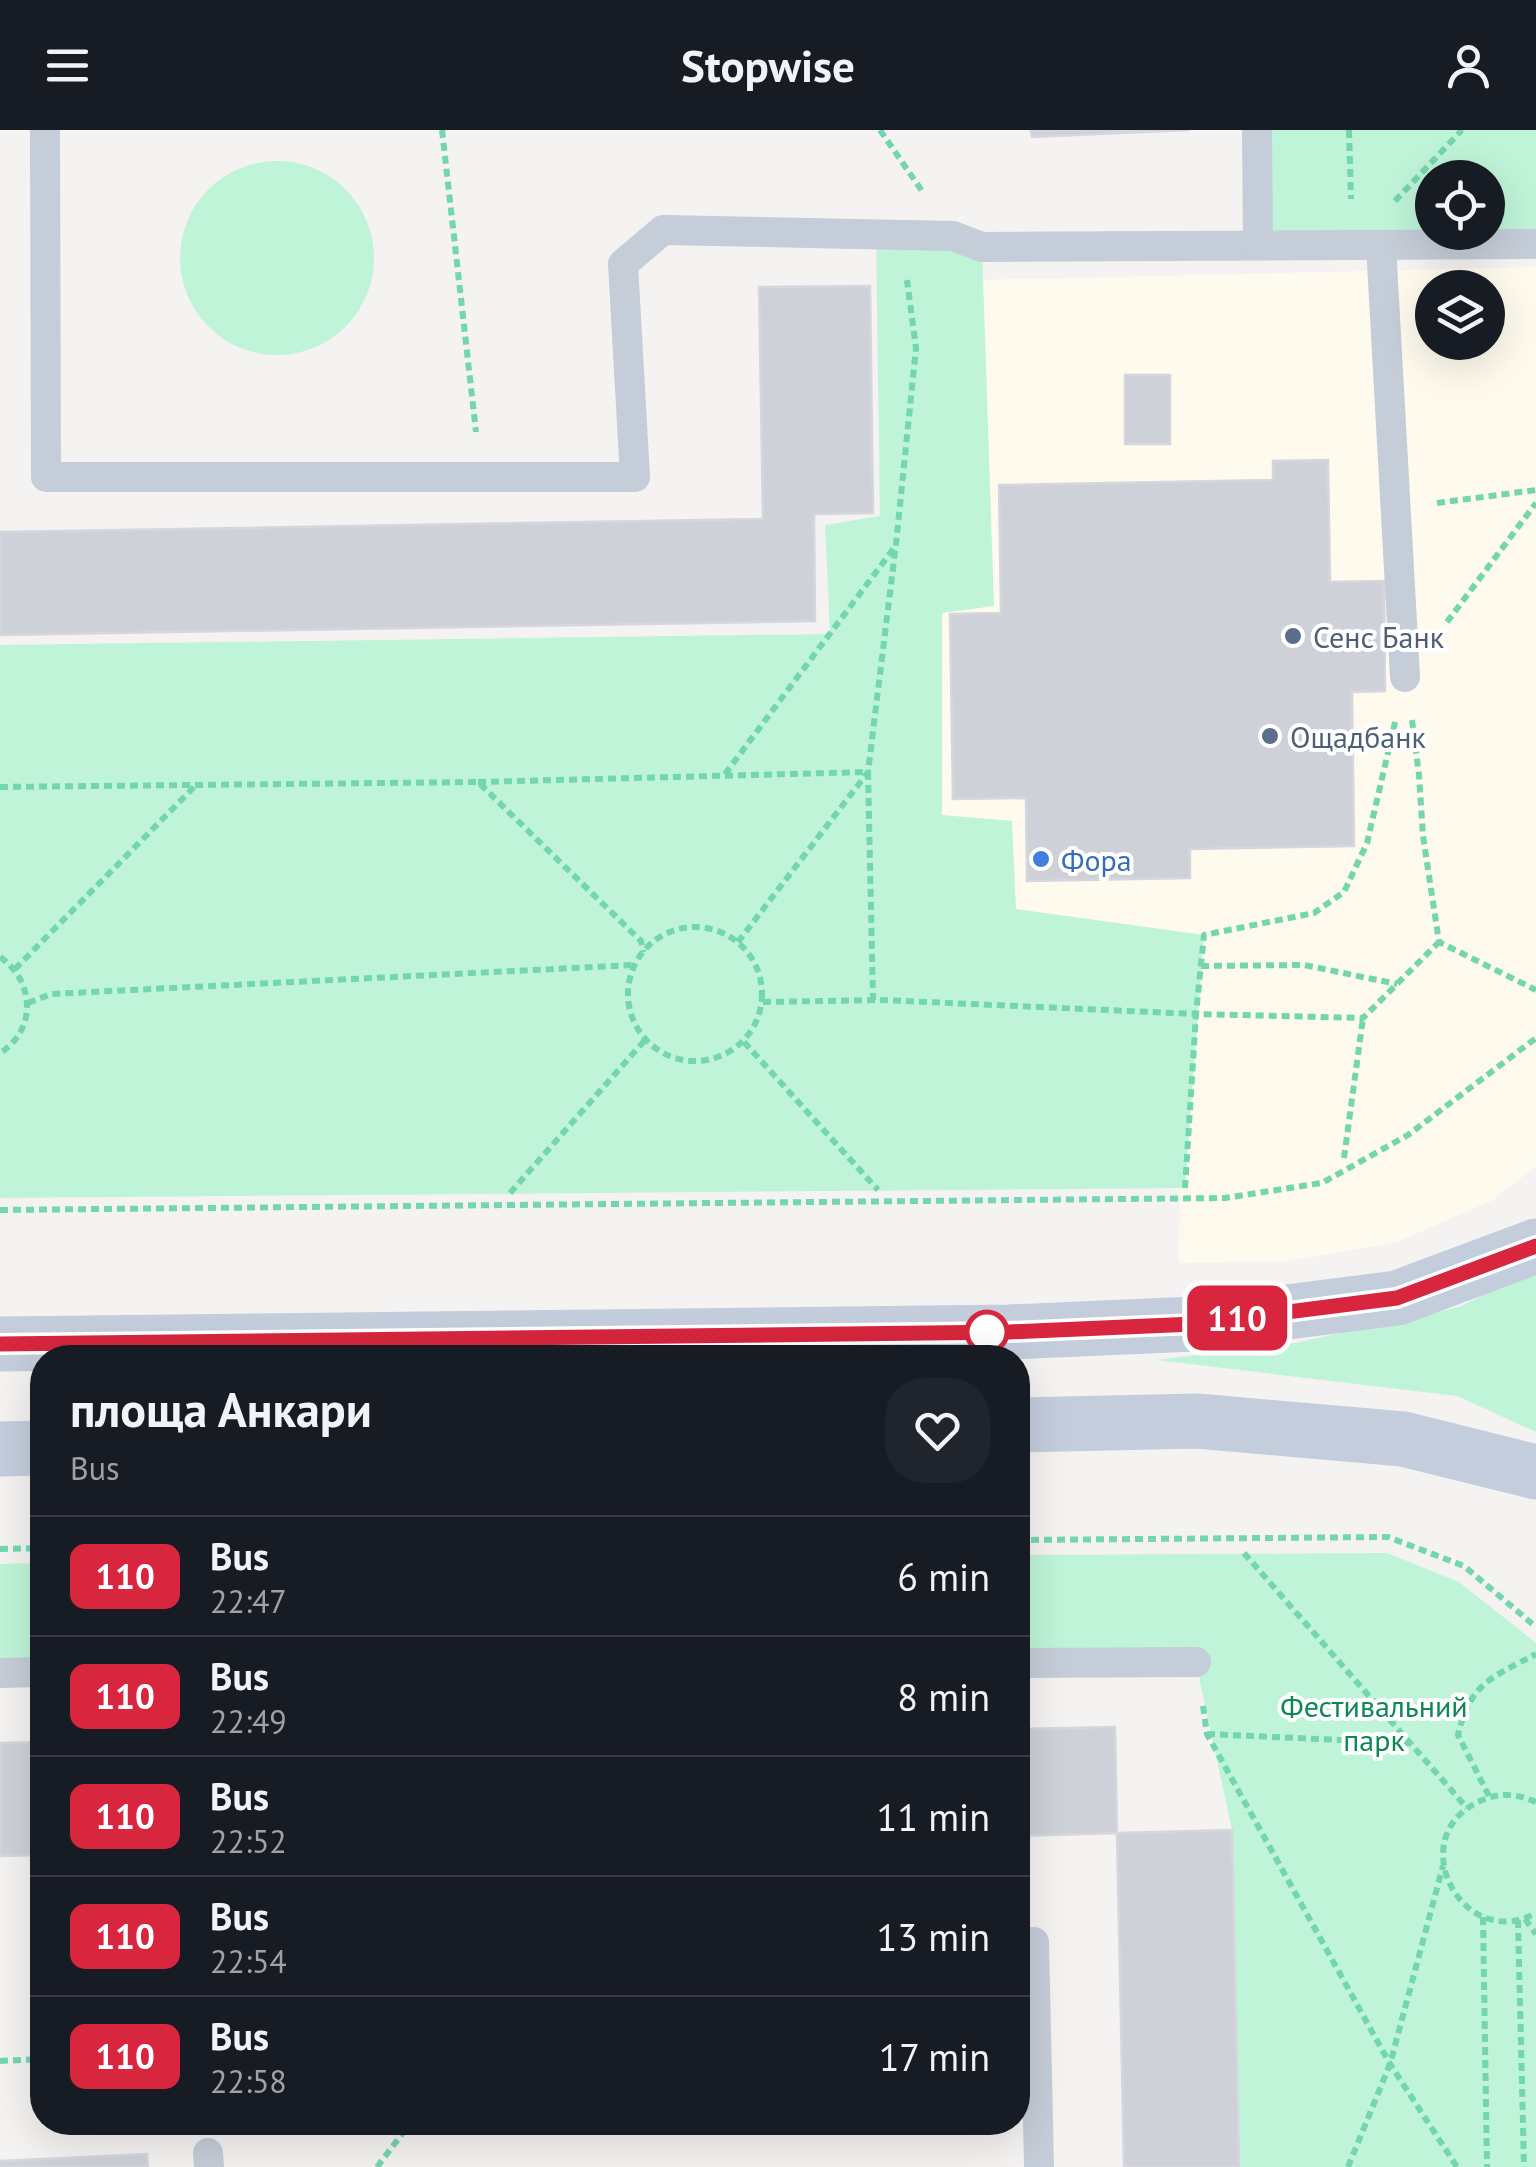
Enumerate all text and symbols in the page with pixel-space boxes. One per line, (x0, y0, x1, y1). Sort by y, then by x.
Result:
text: Stopwise (681, 36, 855, 94)
icon: menu (40, 38, 95, 93)
icon: person (1441, 38, 1496, 93)
map controls (1415, 160, 1505, 360)
button: locate (1415, 160, 1505, 250)
button: layers (1415, 270, 1505, 360)
place label: Сенс Банк (1313, 617, 1445, 656)
marker: Сенс Банк (1282, 625, 1304, 647)
place label: Ощадбанк (1290, 717, 1426, 756)
marker: Ощадбанк (1259, 725, 1281, 747)
place label: Фора (1061, 840, 1132, 879)
marker: Фора (1030, 848, 1052, 870)
line badge: 110 (1180, 1286, 1294, 1350)
text: 110 (1207, 1295, 1267, 1341)
unlabelled marker (966, 1311, 1008, 1353)
text: площа Анкари (70, 1378, 372, 1440)
button: heart (885, 1378, 990, 1483)
text: Bus (70, 1447, 119, 1489)
text: Bus (210, 1531, 269, 1580)
text: 6 min (897, 1552, 990, 1601)
text: 110 (95, 1553, 155, 1599)
text: 22:47 (210, 1580, 287, 1622)
text: Bus (210, 1651, 269, 1700)
text: 8 min (897, 1672, 990, 1721)
text: 110 (95, 1673, 155, 1719)
park label: Фестивальний парк (1280, 1686, 1468, 1759)
text: 22:49 (210, 1700, 287, 1742)
text: Bus (210, 1771, 269, 1820)
text: 11 min (877, 1792, 990, 1841)
text: 110 (95, 1793, 155, 1839)
text: 22:52 (210, 1820, 287, 1862)
text: Bus (210, 1891, 269, 1940)
text: 13 min (877, 1912, 990, 1961)
text: 110 (95, 1913, 155, 1959)
text: 22:54 (210, 1940, 287, 1982)
text: Bus (210, 2011, 269, 2060)
text: 17 min (879, 2032, 990, 2081)
text: 110 (95, 2033, 155, 2079)
text: 22:58 (210, 2060, 287, 2102)

